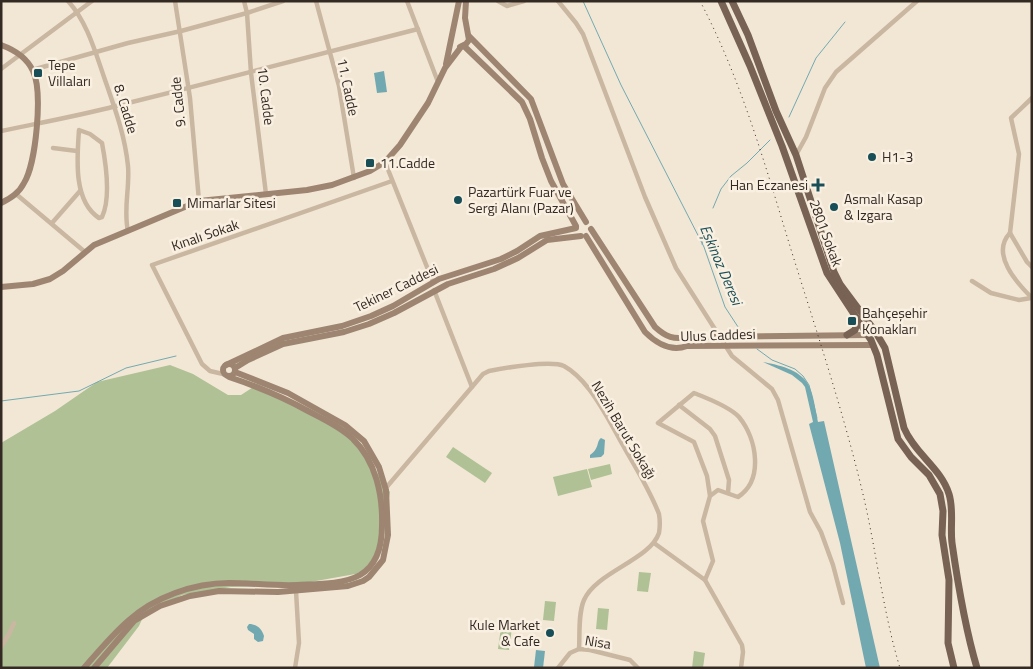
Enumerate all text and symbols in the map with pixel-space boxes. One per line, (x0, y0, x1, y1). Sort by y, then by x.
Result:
place label: Tepe Villaları (48, 54, 91, 91)
street label: 11. Cadde (332, 56, 365, 118)
street label: 10. Cadde (253, 66, 280, 126)
marker: Tepe Villaları (32, 67, 44, 79)
street label: 9. Cadde (164, 76, 191, 128)
street label: 8. Cadde (109, 82, 144, 136)
place label: H1-3 (882, 146, 913, 167)
marker: H1-3 (866, 151, 878, 163)
place label: 11.Cadde (380, 152, 435, 173)
marker: 11.Cadde (364, 157, 376, 169)
place label: Han Eczanesi (730, 174, 808, 195)
marker: Han Eczanesi (812, 179, 824, 191)
place label: Pazartürk Fuar ve Sergi Alanı (Pazar) (468, 181, 574, 218)
place label: Asmalı Kasap & Izgara (844, 188, 923, 225)
place label: Mimarlar Sitesi (187, 192, 276, 213)
marker: Pazartürk Fuar ve Sergi Alanı (Pazar) (452, 194, 464, 206)
street label: 2801 Sokak (805, 196, 848, 269)
marker: Mimarlar Sitesi (171, 197, 183, 209)
marker: Asmalı Kasap & Izgara (828, 201, 840, 213)
street label: Kınalı Sokak (168, 213, 242, 256)
water label: Eşkinoz Deresi (694, 221, 749, 310)
street label: Tekiner Caddesi (350, 258, 442, 317)
place label: Bahçeşehir Konakları (862, 302, 927, 339)
marker: Bahçeşehir Konakları (846, 315, 858, 327)
street label: Ulus Caddesi (680, 323, 756, 346)
street label: Nezih Barut Sokağı (587, 377, 662, 483)
place label: Kule Market & Cafe (469, 614, 540, 651)
marker: Kule Market & Cafe (544, 627, 556, 639)
street label: Nisa (584, 629, 613, 654)

